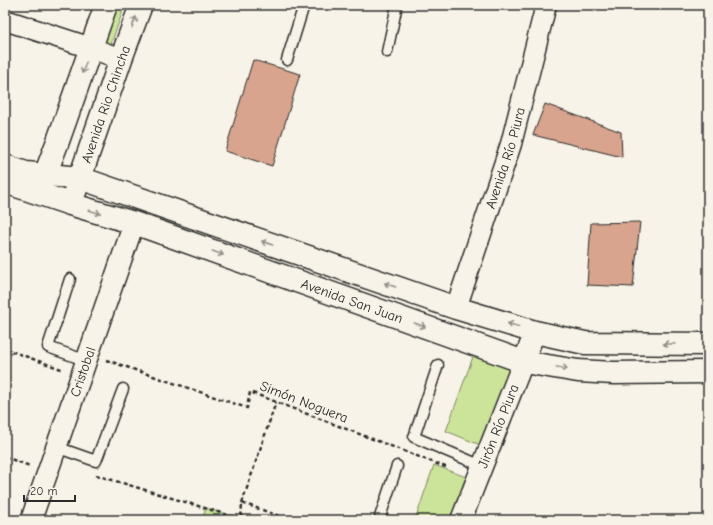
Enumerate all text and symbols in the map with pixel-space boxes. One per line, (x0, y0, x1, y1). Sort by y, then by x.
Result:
one-way arrow (131, 16, 139, 28)
street label: Avenida Rio Chincha (77, 43, 134, 165)
one-way arrow (79, 62, 87, 74)
street label: Avenida Río Piura (481, 105, 528, 211)
one-way arrow (89, 209, 102, 216)
one-way arrow (261, 238, 273, 246)
one-way arrow (212, 250, 224, 258)
street label: Avenida San Juan (299, 275, 405, 327)
one-way arrow (384, 280, 396, 288)
one-way arrow (414, 321, 426, 329)
one-way arrow (507, 321, 520, 328)
one-way arrow (663, 340, 676, 348)
street label: Cristobal (66, 344, 99, 399)
one-way arrow (555, 364, 568, 372)
street label: Simón Noguera (258, 377, 350, 427)
street label: Jirón Río Piura (474, 382, 522, 471)
scale bar (24, 477, 75, 503)
text: 20 m (30, 484, 58, 498)

